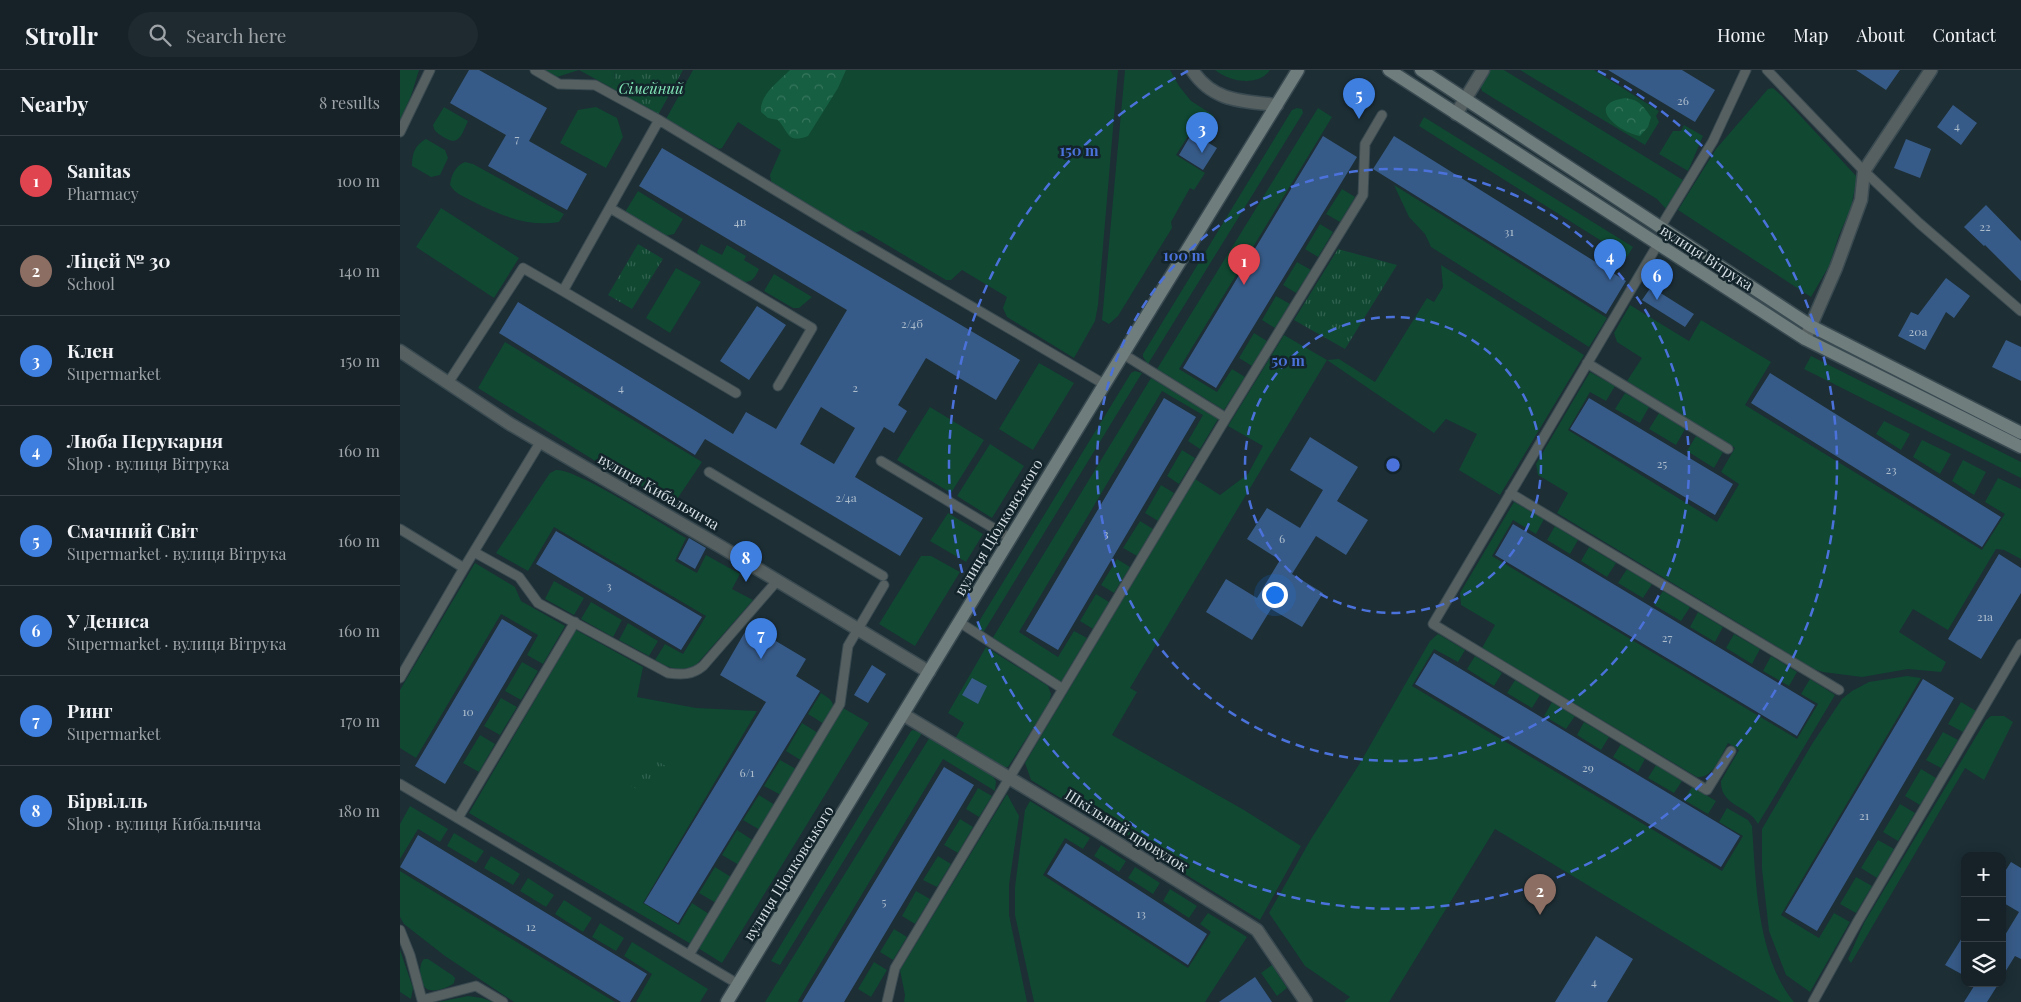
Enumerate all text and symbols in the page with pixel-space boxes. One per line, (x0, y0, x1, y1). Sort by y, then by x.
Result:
search box (128, 12, 478, 57)
text: Strollr (25, 19, 98, 51)
icon: search (146, 21, 174, 49)
text: Search here (186, 22, 286, 48)
text: Home (1717, 23, 1765, 47)
text: Map (1793, 23, 1828, 47)
text: About (1856, 23, 1905, 47)
text: Contact (1933, 23, 1996, 47)
park label: Сімейний (618, 78, 684, 98)
pin: 5 (1343, 78, 1375, 119)
text: Nearby (20, 89, 89, 117)
text: 8 results (319, 92, 380, 113)
house number: 26 (1677, 92, 1689, 108)
pin: 3 (1186, 112, 1218, 153)
house number: 4 (1954, 117, 1960, 133)
house number: 7 (515, 130, 520, 146)
text: 150 m (1059, 140, 1099, 160)
text: Sanitas (67, 157, 131, 183)
text: 1 (33, 170, 39, 191)
text: 100 m (337, 170, 380, 191)
text: Pharmacy (67, 183, 139, 204)
house number: 4в (734, 213, 747, 229)
house number: 22 (1979, 218, 1991, 234)
street label: вулиця Вітрука (1657, 219, 1758, 295)
house number: 31 (1504, 223, 1514, 239)
pin: 4 (1594, 239, 1626, 280)
pin: 1 (1228, 244, 1260, 285)
text: 100 m (1163, 245, 1206, 265)
text: Ліцей № 30 (67, 247, 171, 273)
pin: 6 (1641, 259, 1673, 300)
text: 2 (32, 260, 40, 281)
text: 140 m (338, 260, 380, 281)
text: School (67, 273, 115, 294)
house number: 2/4б (901, 315, 923, 331)
house number: 20а (1909, 323, 1927, 339)
text: Клен (67, 337, 114, 363)
text: 3 (32, 350, 40, 371)
text: 150 m (340, 350, 380, 371)
text: 50 m (1271, 350, 1305, 370)
text: Supermarket (67, 363, 161, 384)
house number: 4 (618, 379, 624, 395)
house number: 2 (852, 379, 858, 395)
text: Люба Перукарня (67, 427, 223, 453)
text: 4 (32, 440, 40, 461)
text: 160 m (338, 440, 380, 461)
street label: вулиця Кибальчича (595, 448, 724, 534)
text: Shop · вулиця Вітрука (67, 453, 229, 474)
street label: вулиця Ціолковського (949, 455, 1047, 599)
house number: 25 (1657, 455, 1667, 471)
centre of rings (1384, 456, 1402, 474)
house number: 23 (1885, 461, 1897, 477)
house number: 2/4а (835, 489, 857, 505)
text: Смачний Світ (67, 517, 198, 543)
house number: 3 (1103, 525, 1109, 541)
text: 5 (32, 530, 40, 551)
text: 160 m (338, 530, 380, 551)
house number: 6 (1279, 530, 1285, 546)
pin: 8 (730, 541, 762, 582)
text: Supermarket · вулиця Вітрука (67, 543, 287, 564)
house number: 3 (606, 577, 612, 593)
your location (1262, 582, 1288, 608)
text: У Дениса (67, 607, 149, 633)
house number: 21а (1977, 608, 1993, 624)
pin: 7 (745, 618, 777, 659)
text: 6 (32, 620, 40, 641)
text: 160 m (338, 620, 380, 641)
house number: 27 (1662, 629, 1672, 645)
text: Supermarket · вулиця Вітрука (67, 633, 287, 654)
text: Ринг (67, 697, 113, 723)
house number: 10 (462, 703, 474, 719)
text: 7 (32, 710, 40, 731)
text: 170 m (340, 710, 380, 731)
text: Supermarket (67, 723, 161, 744)
house number: 29 (1582, 759, 1594, 775)
house number: 6/1 (739, 764, 755, 780)
street label: Шкільний провулок (1062, 784, 1193, 876)
text: Бірвілль (67, 787, 147, 813)
text: 8 (32, 800, 40, 821)
text: 180 m (338, 800, 380, 821)
street label: вулиця Ціолковського (738, 802, 838, 944)
house number: 21 (1859, 807, 1870, 823)
text: Shop · вулиця Кибальчича (67, 813, 261, 834)
map controls (1961, 852, 2006, 987)
button: + (1961, 852, 2006, 897)
pin: 2 (1524, 874, 1556, 915)
house number: 5 (882, 893, 887, 909)
button: − (1961, 897, 2006, 942)
house number: 13 (1136, 905, 1146, 921)
house number: 12 (526, 918, 536, 934)
button: layers (1961, 942, 2006, 987)
house number: 4 (1591, 973, 1597, 989)

